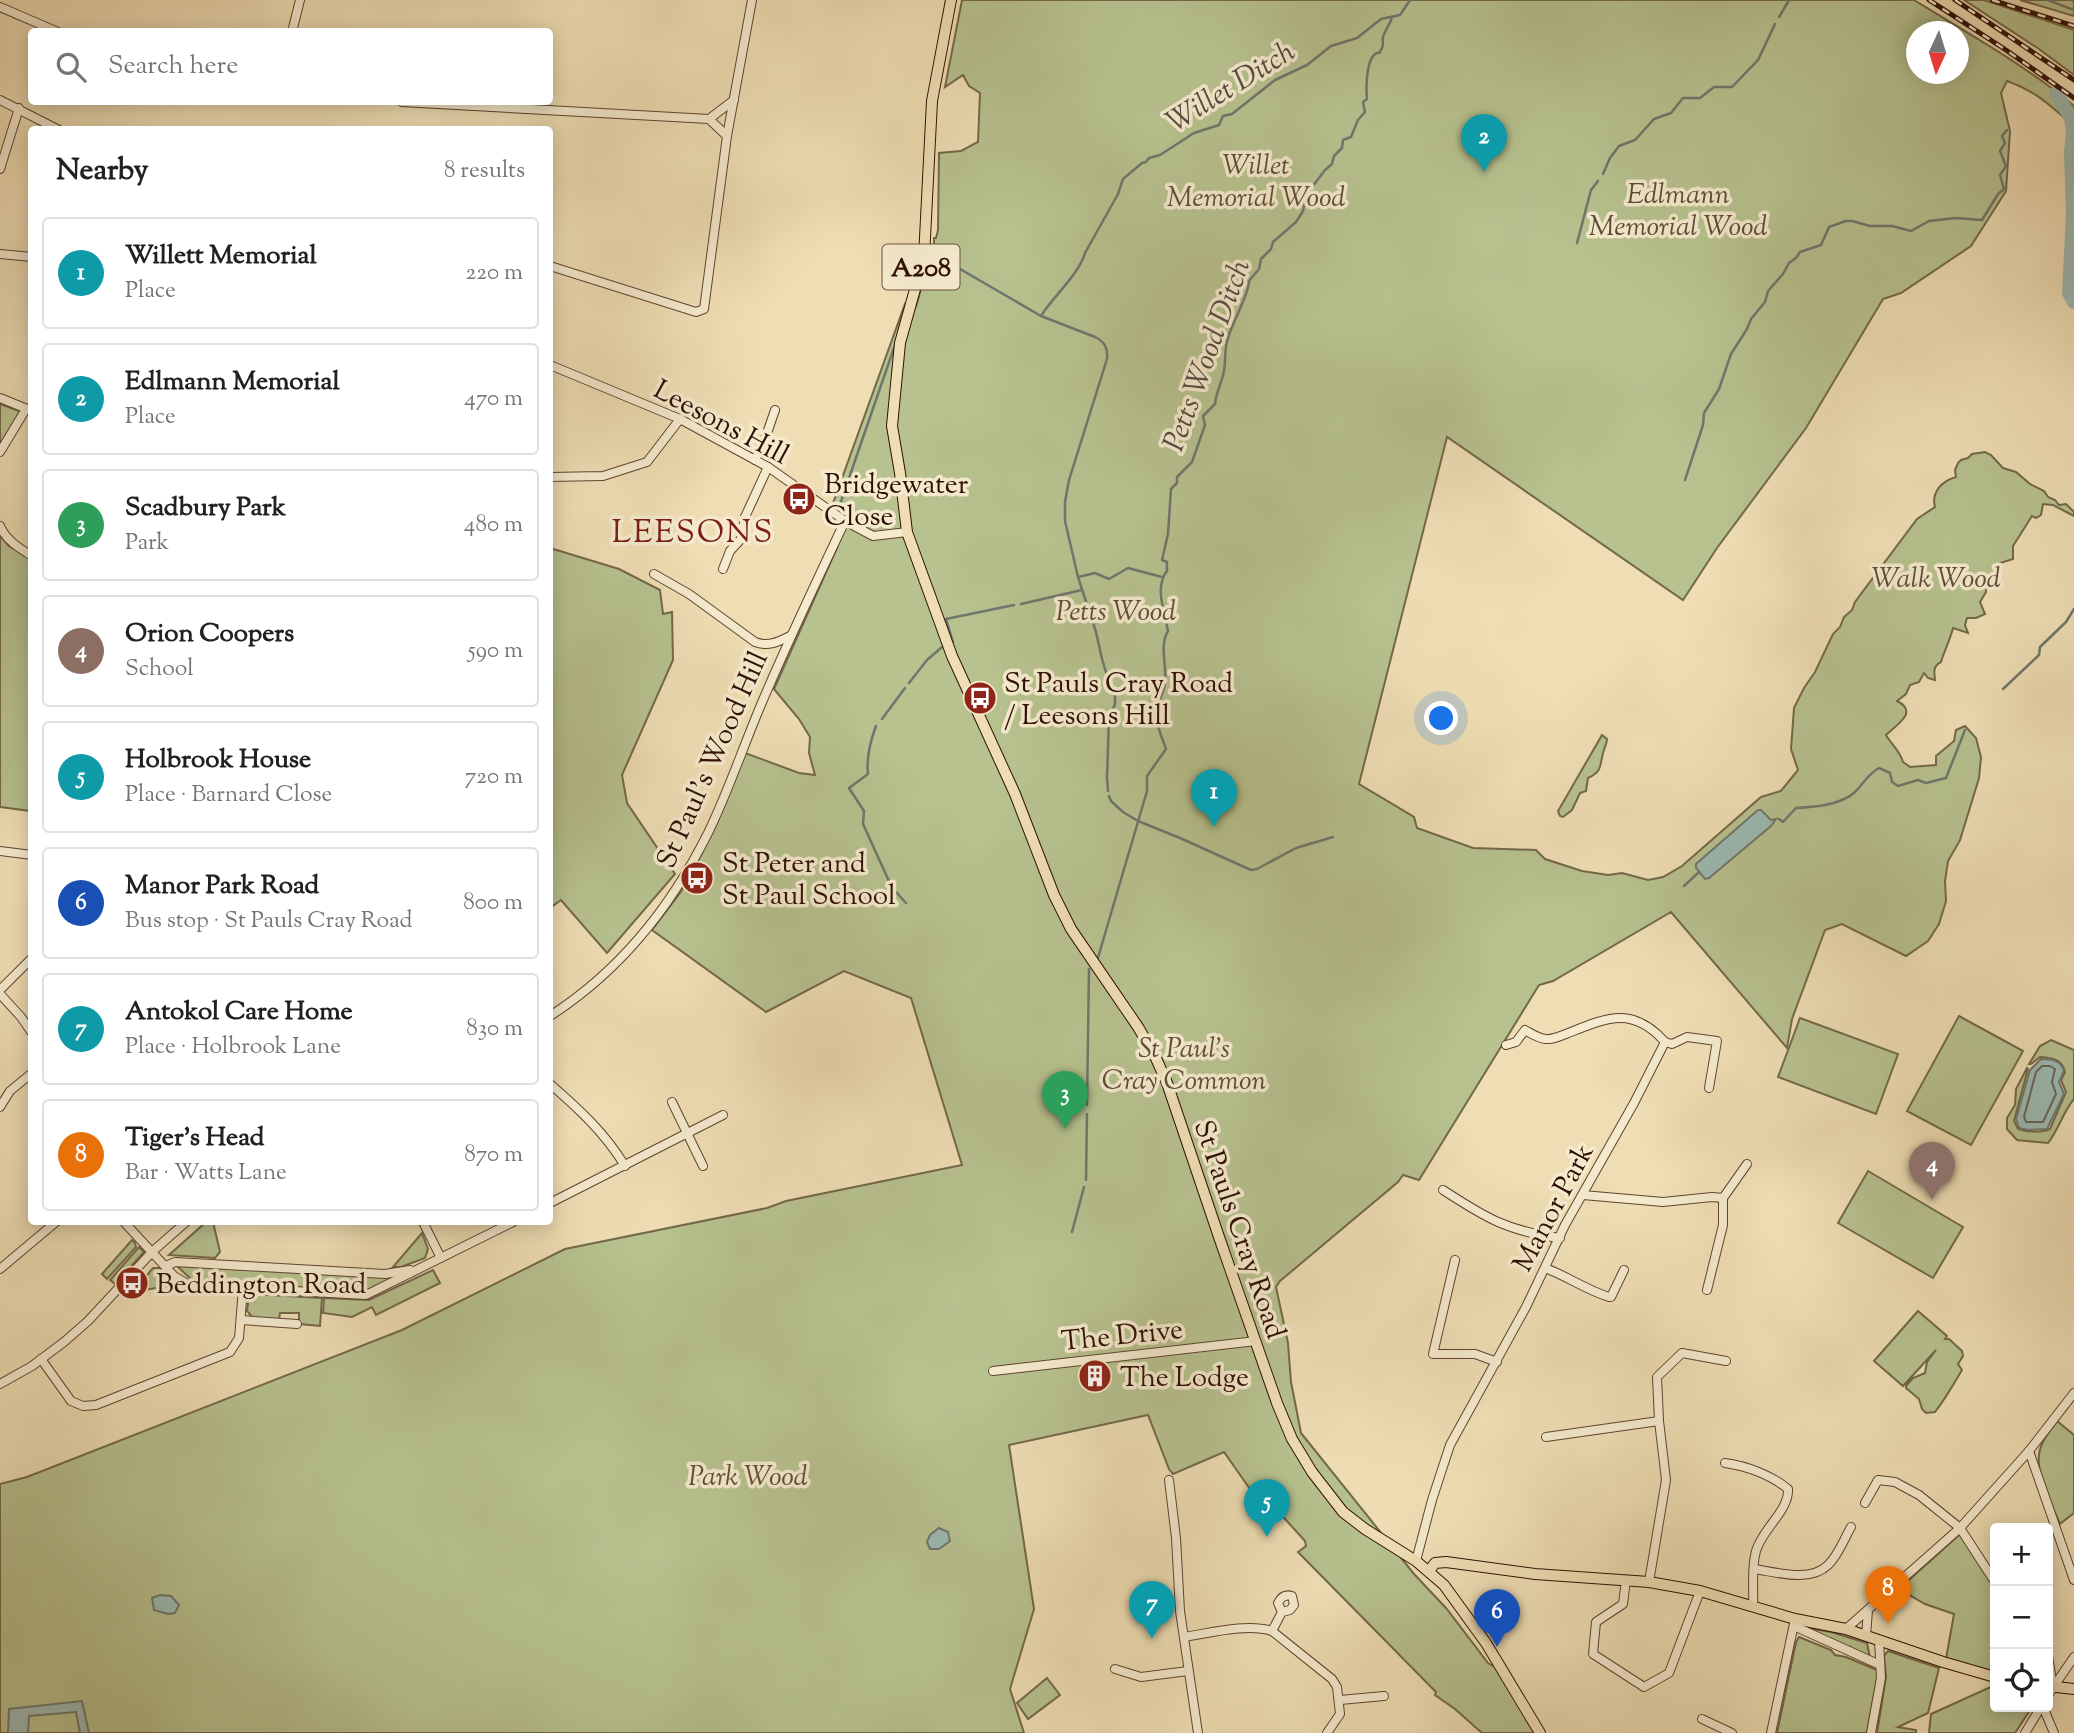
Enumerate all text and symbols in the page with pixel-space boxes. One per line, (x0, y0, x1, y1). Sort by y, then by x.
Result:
north arrow (1906, 21, 1969, 84)
search box (28, 28, 553, 105)
water label: Willet Ditch (1159, 31, 1304, 145)
icon: search (52, 48, 90, 86)
text: Search here (108, 48, 238, 85)
pin: 2 (1461, 114, 1507, 172)
park label: Willet Memorial Wood (1167, 147, 1345, 219)
text: Nearby (56, 150, 148, 193)
text: 8 results (444, 155, 525, 188)
park label: Edlmann Memorial Wood (1589, 176, 1767, 248)
text: Willett Memorial (125, 238, 317, 275)
road number: A208 (883, 244, 960, 290)
water label: Petts Wood Ditch (1154, 254, 1263, 458)
text: 1 (77, 257, 85, 290)
text: 220 m (465, 257, 523, 290)
text: Place (125, 275, 176, 308)
text: Edlmann Memorial (125, 364, 340, 401)
street label: Leesons Hill (646, 371, 796, 476)
text: 2 (76, 383, 86, 416)
text: 470 m (464, 383, 523, 416)
text: Place (125, 401, 176, 434)
place label: Bridgewater Close (824, 466, 969, 538)
bus stop icon: Bridgewater Close (780, 480, 818, 518)
text: Scadbury Park (125, 490, 286, 527)
text: 3 (76, 509, 86, 542)
text: 480 m (464, 509, 523, 542)
district label: LEESONS (612, 511, 774, 557)
text: Park (125, 527, 169, 560)
park label: Walk Wood (1871, 560, 2001, 600)
park label: Petts Wood (1056, 593, 1176, 633)
text: Orion Coopers (125, 616, 294, 653)
text: 4 (75, 635, 87, 668)
text: 590 m (468, 635, 523, 668)
street label: St Paul's Wood Hill (648, 645, 780, 875)
text: School (125, 653, 194, 686)
place label: St Pauls Cray Road / Leesons Hill (1004, 665, 1233, 737)
bus stop icon: St Pauls Cray Road / Leesons Hill (961, 679, 999, 717)
your location (1424, 701, 1458, 735)
text: Holbrook House (125, 742, 311, 779)
text: 5 (77, 761, 85, 794)
text: 720 m (465, 761, 523, 794)
pin: 1 (1191, 769, 1237, 827)
text: Place · Barnard Close (125, 779, 332, 812)
place label: St Peter and St Paul School (722, 845, 896, 917)
bus stop icon: St Peter and St Paul School (678, 859, 716, 897)
text: Manor Park Road (125, 868, 319, 905)
text: 6 (75, 887, 87, 920)
text: 800 m (463, 887, 523, 920)
text: Bus stop · St Pauls Cray Road (125, 905, 412, 938)
text: Antokol Care Home (125, 994, 353, 1031)
text: 7 (75, 1013, 87, 1046)
text: 830 m (466, 1013, 523, 1046)
park label: St Paul's Cray Common (1102, 1030, 1266, 1102)
text: Place · Holbrook Lane (125, 1031, 341, 1064)
pin: 3 (1042, 1071, 1088, 1129)
street label: St Pauls Cray Road (1182, 1115, 1294, 1345)
text: Tiger's Head (125, 1120, 265, 1157)
street label: Manor Park (1504, 1137, 1605, 1280)
text: 8 (75, 1139, 87, 1172)
text: 870 m (464, 1139, 523, 1172)
pin: 4 (1909, 1142, 1955, 1200)
text: Bar · Watts Lane (125, 1157, 287, 1190)
bus stop icon: Beddington Road (113, 1264, 151, 1302)
place label: Beddington Road (156, 1266, 366, 1306)
street label: The Drive (1059, 1311, 1185, 1363)
building icon: The Lodge (1076, 1357, 1114, 1395)
place label: The Lodge (1120, 1359, 1249, 1399)
park label: Park Wood (688, 1458, 808, 1498)
pin: 5 (1244, 1479, 1290, 1537)
map controls (1990, 1523, 2053, 1712)
button: + (1990, 1523, 2053, 1586)
pin: 8 (1865, 1566, 1911, 1624)
pin: 7 (1129, 1581, 1175, 1639)
button: − (1990, 1586, 2053, 1649)
pin: 6 (1474, 1589, 1520, 1647)
button: locate (1990, 1649, 2053, 1712)

